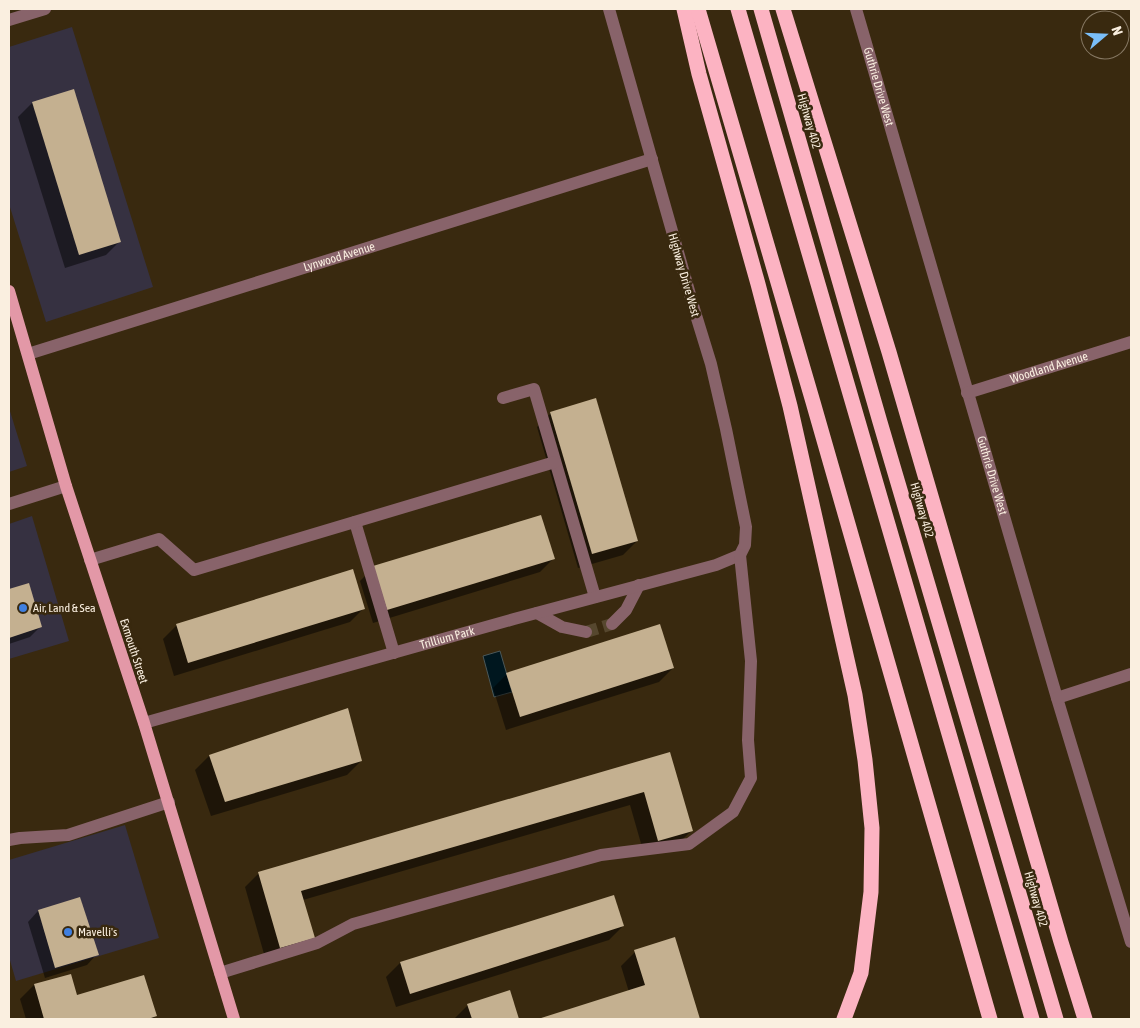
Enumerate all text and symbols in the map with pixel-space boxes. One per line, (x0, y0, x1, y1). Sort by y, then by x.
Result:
north arrow (1080, 10, 1130, 60)
text: N (1108, 24, 1126, 37)
street label: Guthrie Drive West (861, 46, 897, 128)
street label: Highway 402 (794, 92, 824, 150)
street label: Highway Drive West (665, 232, 703, 319)
street label: Lynwood Avenue (302, 239, 377, 274)
street label: Woodland Avenue (1009, 349, 1090, 386)
street label: Guthrie Drive West (974, 435, 1010, 517)
street label: Highway 402 (907, 481, 937, 539)
place label: Air, Land & Sea (33, 601, 96, 615)
marker: Air, Land & Sea (17, 602, 29, 614)
street label: Exmouth Street (117, 617, 151, 686)
street label: Trillium Park (418, 623, 477, 652)
street label: Highway 402 (1021, 870, 1051, 928)
place label: Mavelli's (78, 925, 117, 939)
marker: Mavelli's (62, 926, 74, 938)

